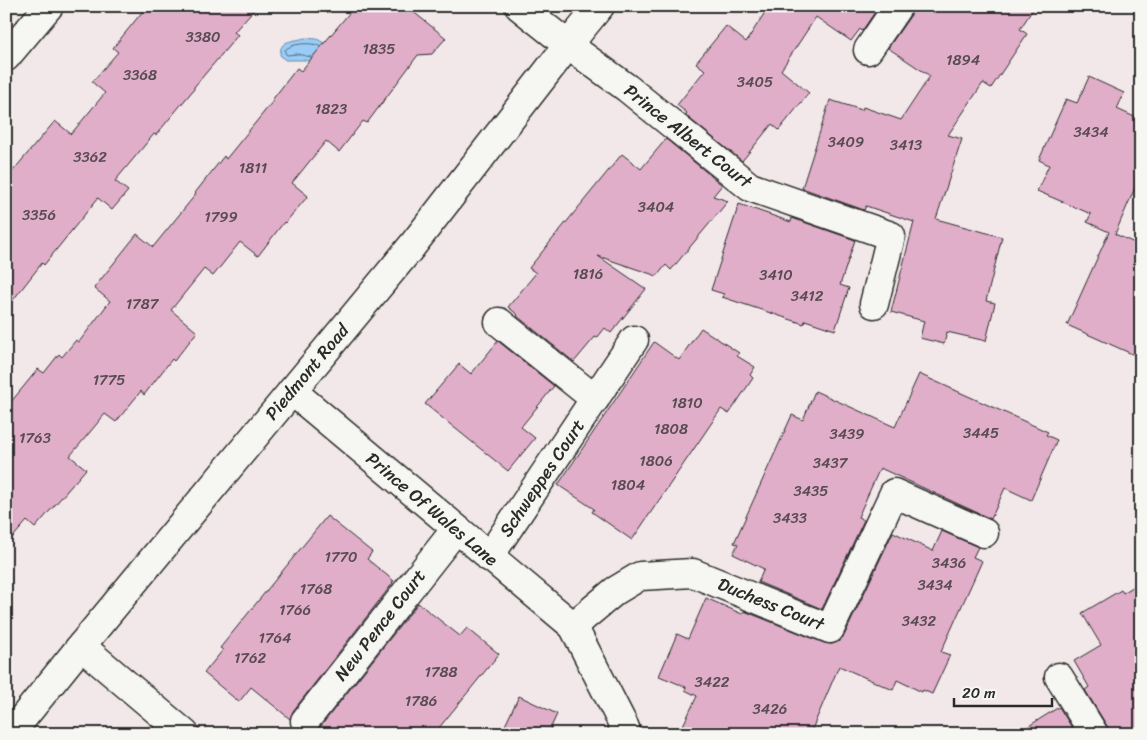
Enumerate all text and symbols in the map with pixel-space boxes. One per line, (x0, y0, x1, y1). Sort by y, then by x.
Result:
house number: 3380 (186, 24, 221, 50)
house number: 1835 (363, 36, 395, 62)
house number: 1894 (946, 47, 980, 73)
house number: 3368 (123, 62, 157, 88)
house number: 3405 (737, 69, 773, 95)
street label: Prince Albert Court (617, 75, 760, 197)
house number: 1823 (315, 96, 347, 122)
house number: 3434 (1073, 119, 1109, 145)
house number: 3409 (828, 129, 864, 155)
house number: 3413 (890, 132, 922, 158)
house number: 3362 (73, 144, 107, 170)
house number: 1811 (239, 155, 267, 181)
house number: 3404 (638, 194, 674, 220)
house number: 3356 (22, 202, 56, 228)
house number: 1799 (204, 204, 238, 230)
house number: 1816 (573, 261, 603, 287)
house number: 3410 (759, 262, 793, 288)
house number: 3412 (791, 283, 824, 309)
house number: 1787 (126, 291, 160, 317)
street label: Piedmont Road (257, 315, 358, 428)
house number: 1775 (93, 367, 125, 393)
house number: 1810 (671, 390, 703, 416)
street label: Schweppes Court (490, 412, 594, 544)
house number: 1808 (654, 416, 688, 442)
house number: 3445 (963, 420, 999, 446)
house number: 3439 (829, 421, 865, 447)
house number: 1763 (19, 425, 51, 451)
street label: Prince Of Wales Lane (358, 444, 506, 575)
house number: 1806 (639, 448, 673, 474)
house number: 3437 (813, 450, 849, 476)
house number: 1804 (611, 472, 645, 498)
house number: 3435 (793, 478, 829, 504)
house number: 3433 (773, 505, 807, 531)
house number: 1770 (324, 544, 358, 570)
house number: 3436 (932, 550, 966, 576)
street label: New Pence Court (326, 562, 434, 688)
street label: Duchess Court (713, 568, 830, 640)
house number: 3434 (917, 572, 953, 598)
house number: 1768 (300, 576, 332, 602)
house number: 1766 (279, 597, 311, 623)
house number: 3432 (902, 608, 937, 634)
house number: 1764 (259, 625, 291, 651)
house number: 1762 (234, 645, 266, 671)
house number: 1788 (424, 659, 458, 685)
house number: 3422 (695, 669, 730, 695)
scale bar (954, 675, 1052, 707)
text: 20 m (962, 680, 996, 706)
house number: 1786 (405, 688, 437, 714)
house number: 3426 (753, 696, 787, 722)

